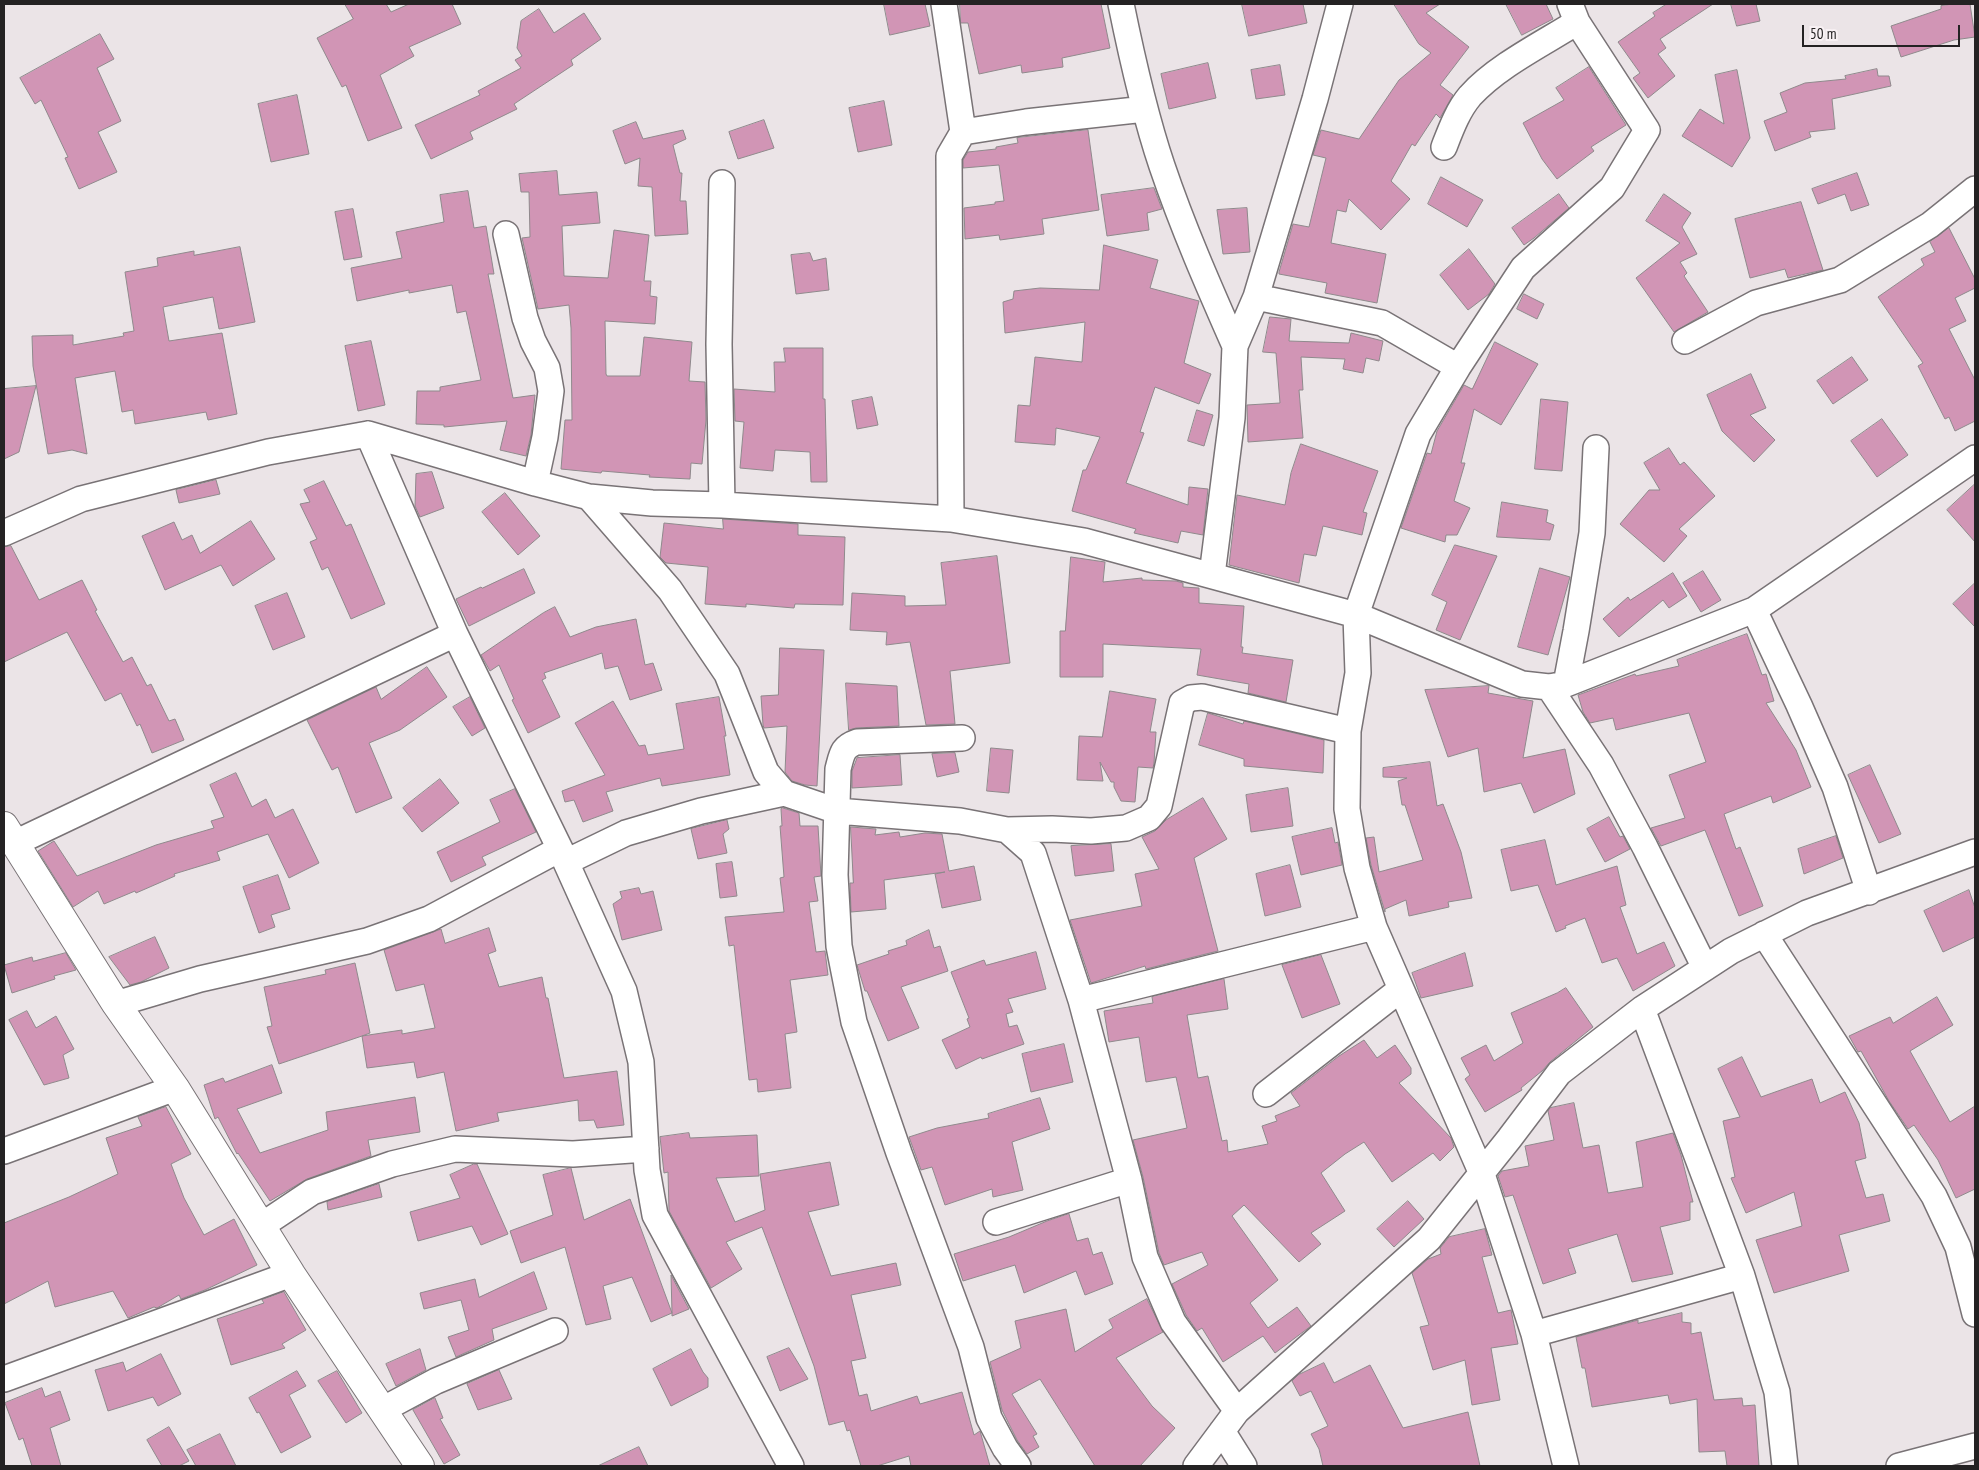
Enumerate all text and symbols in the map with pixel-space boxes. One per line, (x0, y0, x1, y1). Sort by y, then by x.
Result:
scale bar (1804, 15, 1962, 47)
text: 50 m (1810, 24, 1836, 43)

